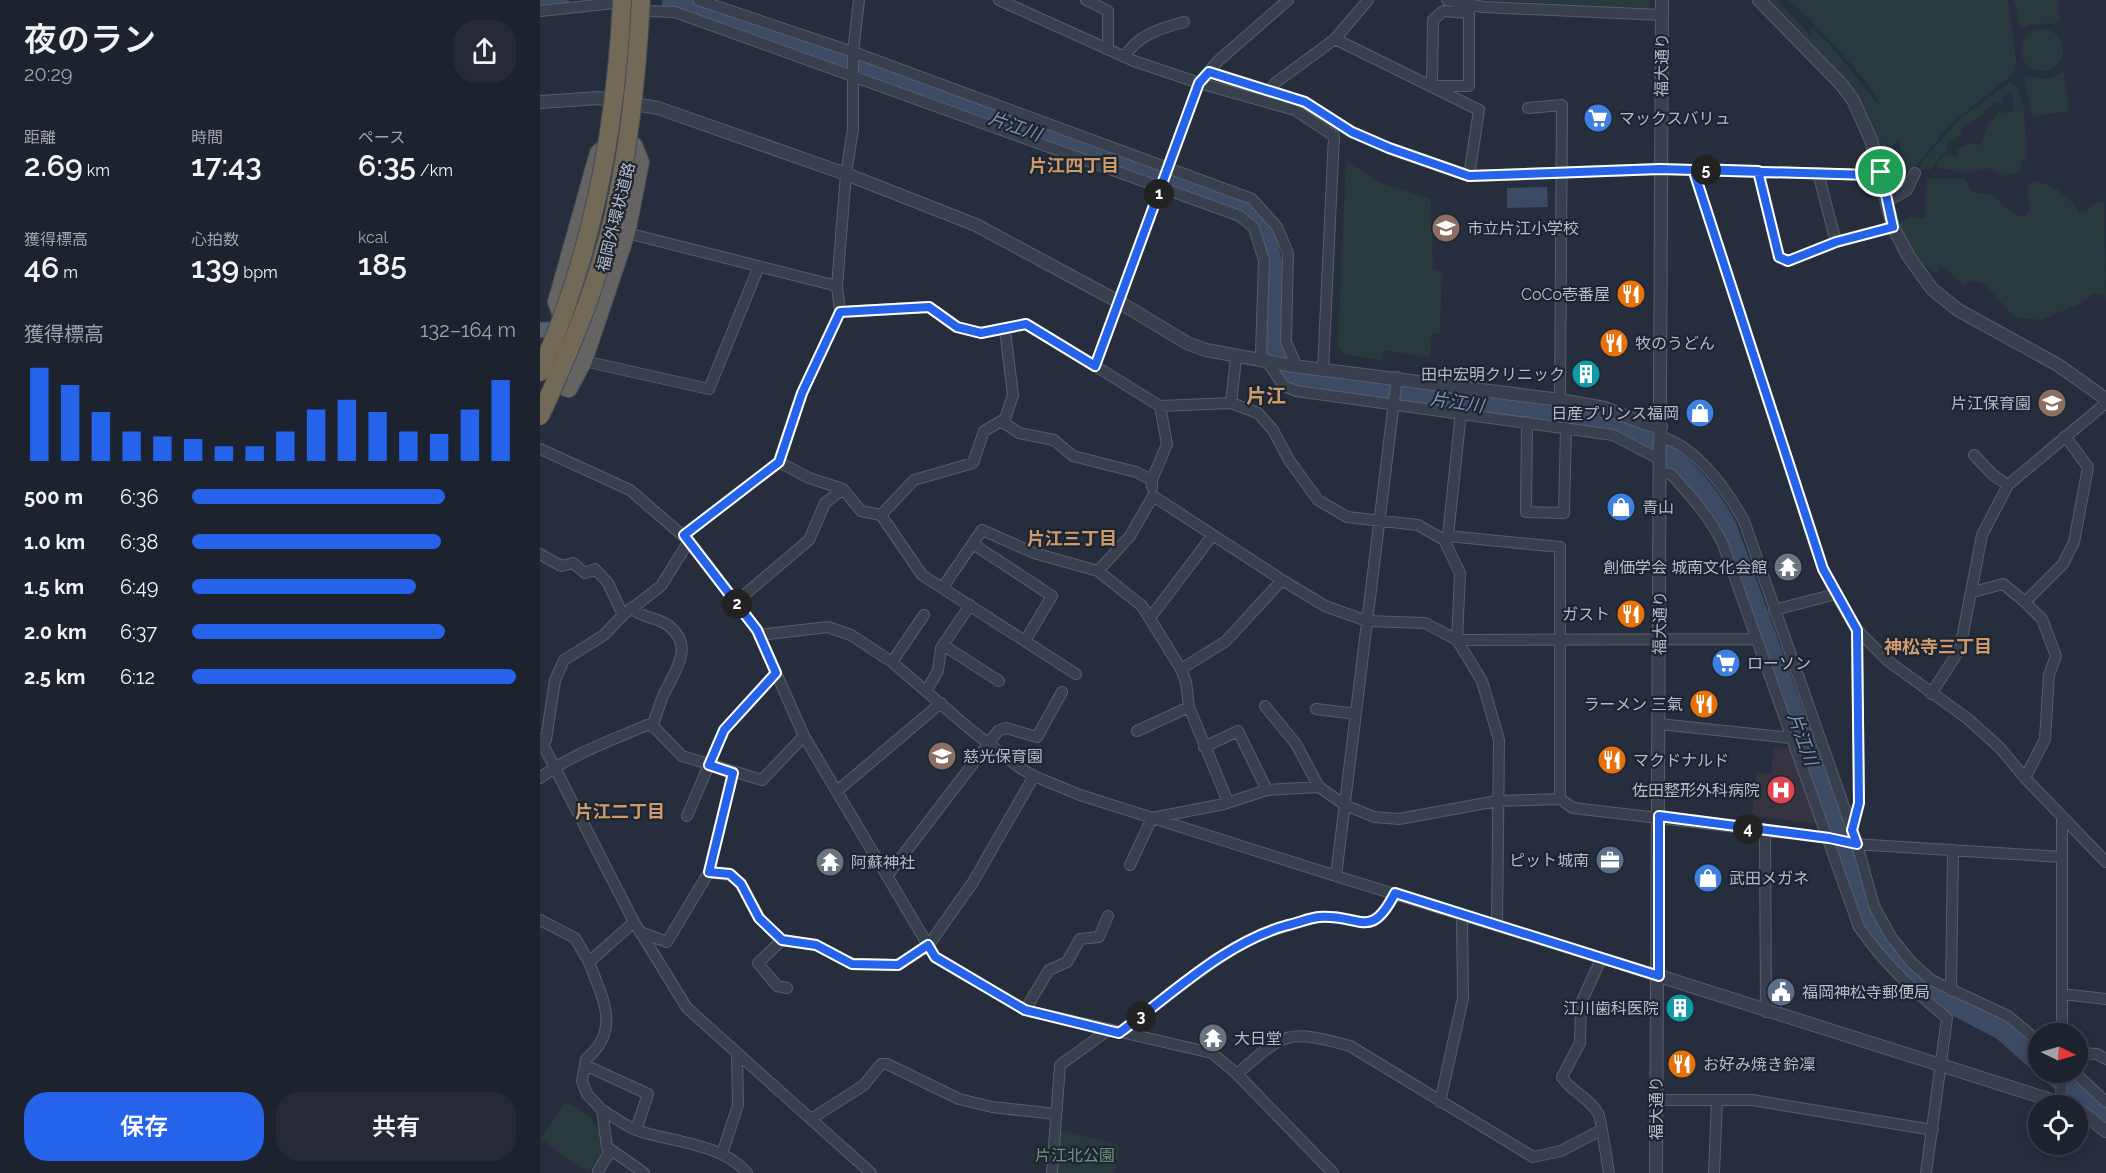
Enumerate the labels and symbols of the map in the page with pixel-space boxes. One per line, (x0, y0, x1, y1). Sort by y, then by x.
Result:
street label: 福大通り (1652, 33, 1672, 97)
supermarket icon: マックスバリュ (1582, 102, 1614, 134)
water label: 片江川 (986, 107, 1046, 145)
place label: マックスバリュ (1619, 109, 1731, 128)
pin (1855, 146, 1906, 197)
district label: 片江四丁目 (1029, 155, 1119, 176)
pin: 5 (1691, 155, 1721, 185)
street label: 福岡外環状道路 (593, 160, 639, 274)
pin: 1 (1144, 179, 1174, 209)
school or university icon: 市立片江小学校 (1430, 212, 1462, 244)
place label: 市立片江小学校 (1467, 219, 1579, 238)
restaurant icon: CoCo壱番屋 (1615, 278, 1647, 310)
place label: CoCo壱番屋 (1521, 285, 1610, 304)
restaurant icon: 牧のうどん (1598, 327, 1630, 359)
place label: 牧のうどん (1635, 334, 1715, 353)
building icon: 田中宏明クリニック (1570, 358, 1602, 390)
place label: 田中宏明クリニック (1421, 365, 1565, 384)
district label: 片江 (1246, 384, 1286, 408)
school or university icon: 片江保育園 (2036, 387, 2068, 419)
water label: 片江川 (1429, 388, 1487, 416)
place label: 片江保育園 (1951, 394, 2031, 413)
shop icon: 日産プリンス福岡 (1684, 397, 1716, 429)
place label: 日産プリンス福岡 (1551, 404, 1679, 423)
shop icon: 青山 (1605, 491, 1637, 523)
place label: 青山 (1642, 498, 1674, 517)
district label: 片江三丁目 (1027, 528, 1117, 549)
temple icon: 創価学会 城南文化会館 (1772, 551, 1804, 583)
place label: 創価学会 城南文化会館 (1603, 558, 1767, 577)
pin: 2 (722, 589, 752, 619)
street label: 福大通り (1650, 591, 1670, 655)
restaurant icon: ガスト (1615, 598, 1647, 630)
place label: ガスト (1562, 605, 1610, 624)
district label: 神松寺三丁目 (1884, 636, 1992, 657)
supermarket icon: ローソン (1710, 647, 1742, 679)
place label: ローソン (1747, 654, 1811, 673)
restaurant icon: ラーメン 三氣 (1688, 688, 1720, 720)
place label: ラーメン 三氣 (1584, 695, 1683, 714)
water label: 片江川 (1784, 710, 1823, 770)
school or university icon: 慈光保育園 (926, 740, 958, 772)
restaurant icon: マクドナルド (1596, 744, 1628, 776)
place label: 慈光保育園 (963, 747, 1043, 766)
place label: マクドナルド (1633, 751, 1729, 770)
hospital icon: 佐田整形外科病院 (1765, 774, 1797, 806)
place label: 佐田整形外科病院 (1632, 781, 1760, 800)
district label: 片江二丁目 (575, 801, 665, 822)
pin: 4 (1733, 814, 1763, 844)
office icon: ピット城南 (1594, 844, 1626, 876)
temple icon: 阿蘇神社 (814, 846, 846, 878)
place label: ピット城南 (1509, 851, 1589, 870)
place label: 阿蘇神社 (851, 853, 915, 872)
shop icon: 武田メガネ (1692, 862, 1724, 894)
place label: 武田メガネ (1729, 869, 1809, 888)
public building icon: 福岡神松寺郵便局 (1765, 976, 1797, 1008)
place label: 福岡神松寺郵便局 (1802, 983, 1930, 1002)
building icon: 江川歯科医院 (1664, 992, 1696, 1024)
place label: 江川歯科医院 (1563, 999, 1659, 1018)
pin: 3 (1126, 1002, 1156, 1032)
temple icon: 大日堂 (1197, 1022, 1229, 1054)
north arrow (2028, 1023, 2088, 1083)
place label: 大日堂 (1234, 1029, 1282, 1048)
restaurant icon: お好み焼き鈴凜 (1666, 1048, 1698, 1080)
place label: お好み焼き鈴凜 (1703, 1055, 1815, 1074)
street label: 福大通り (1647, 1076, 1666, 1140)
park label: 片江北公園 (1035, 1146, 1115, 1165)

